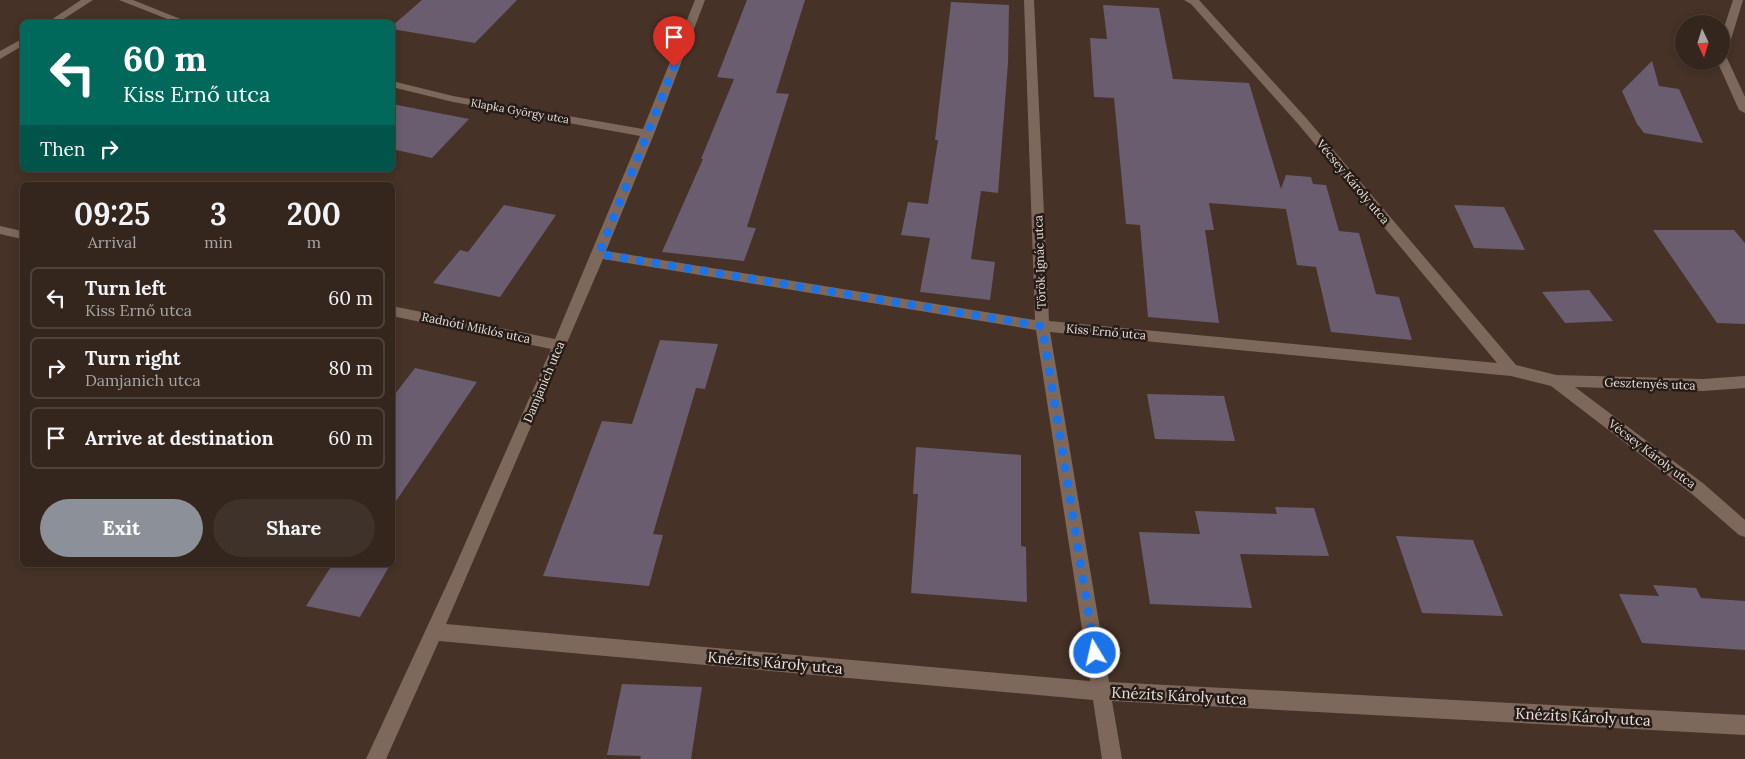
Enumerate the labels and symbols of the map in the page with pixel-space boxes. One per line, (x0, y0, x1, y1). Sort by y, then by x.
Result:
north arrow (1675, 15, 1730, 70)
pin (653, 16, 695, 67)
street label: Klapka György utca (470, 95, 571, 127)
street label: Vécsey Károly utca (1313, 136, 1393, 227)
street label: Török Ignác utca (1030, 215, 1049, 309)
street label: Radnóti Miklós utca (420, 309, 532, 346)
street label: Kiss Ernő utca (1065, 321, 1147, 342)
street label: Damjanich utca (520, 339, 567, 425)
street label: Gesztenyés utca (1604, 374, 1696, 393)
street label: Vécsey Károly utca (1605, 415, 1699, 491)
position arrow (1068, 626, 1120, 678)
street label: Knézits Károly utca (707, 647, 844, 678)
street label: Knézits Károly utca (1111, 682, 1248, 709)
street label: Knézits Károly utca (1515, 703, 1652, 730)

